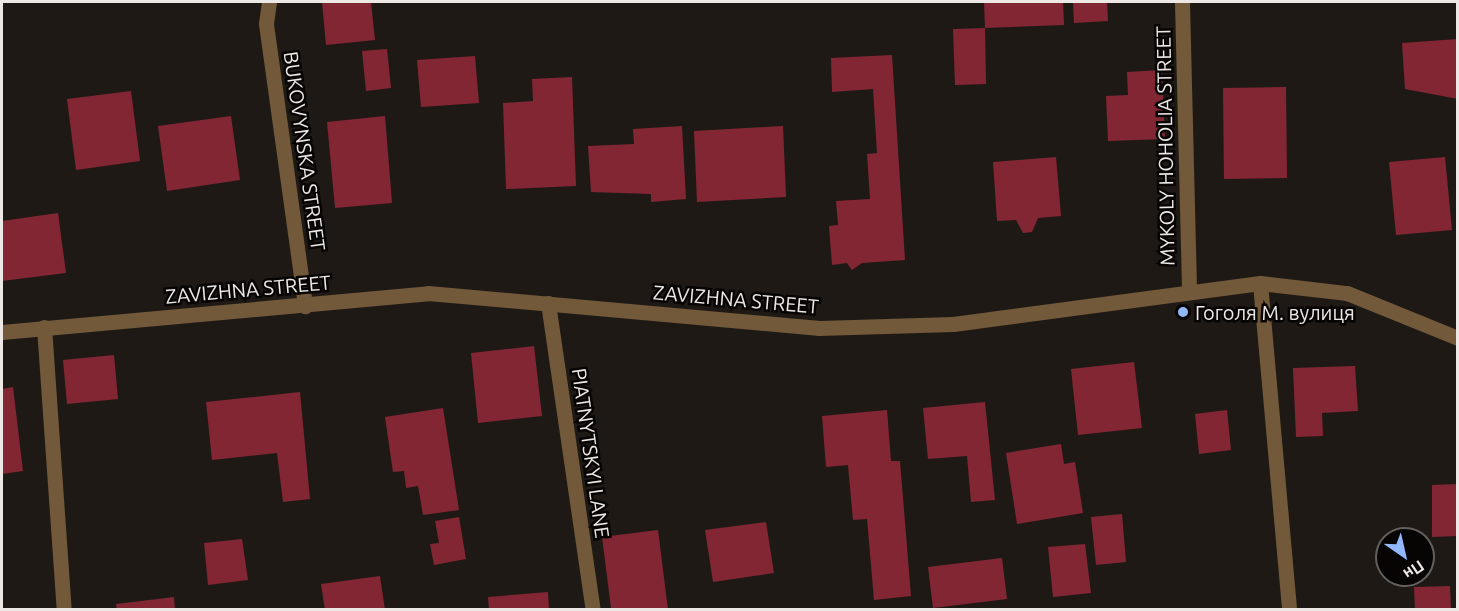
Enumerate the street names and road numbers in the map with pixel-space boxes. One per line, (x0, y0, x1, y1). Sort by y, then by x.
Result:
street label: MYKOLY HOHOLIA STREET (1151, 26, 1179, 266)
street label: BUKOVYNSKA STREET (279, 50, 331, 252)
street label: ZAVIZHNA STREET (164, 270, 332, 308)
street label: ZAVIZHNA STREET (652, 280, 820, 318)
street label: PIATNYTSKYI LANE (567, 367, 615, 539)

